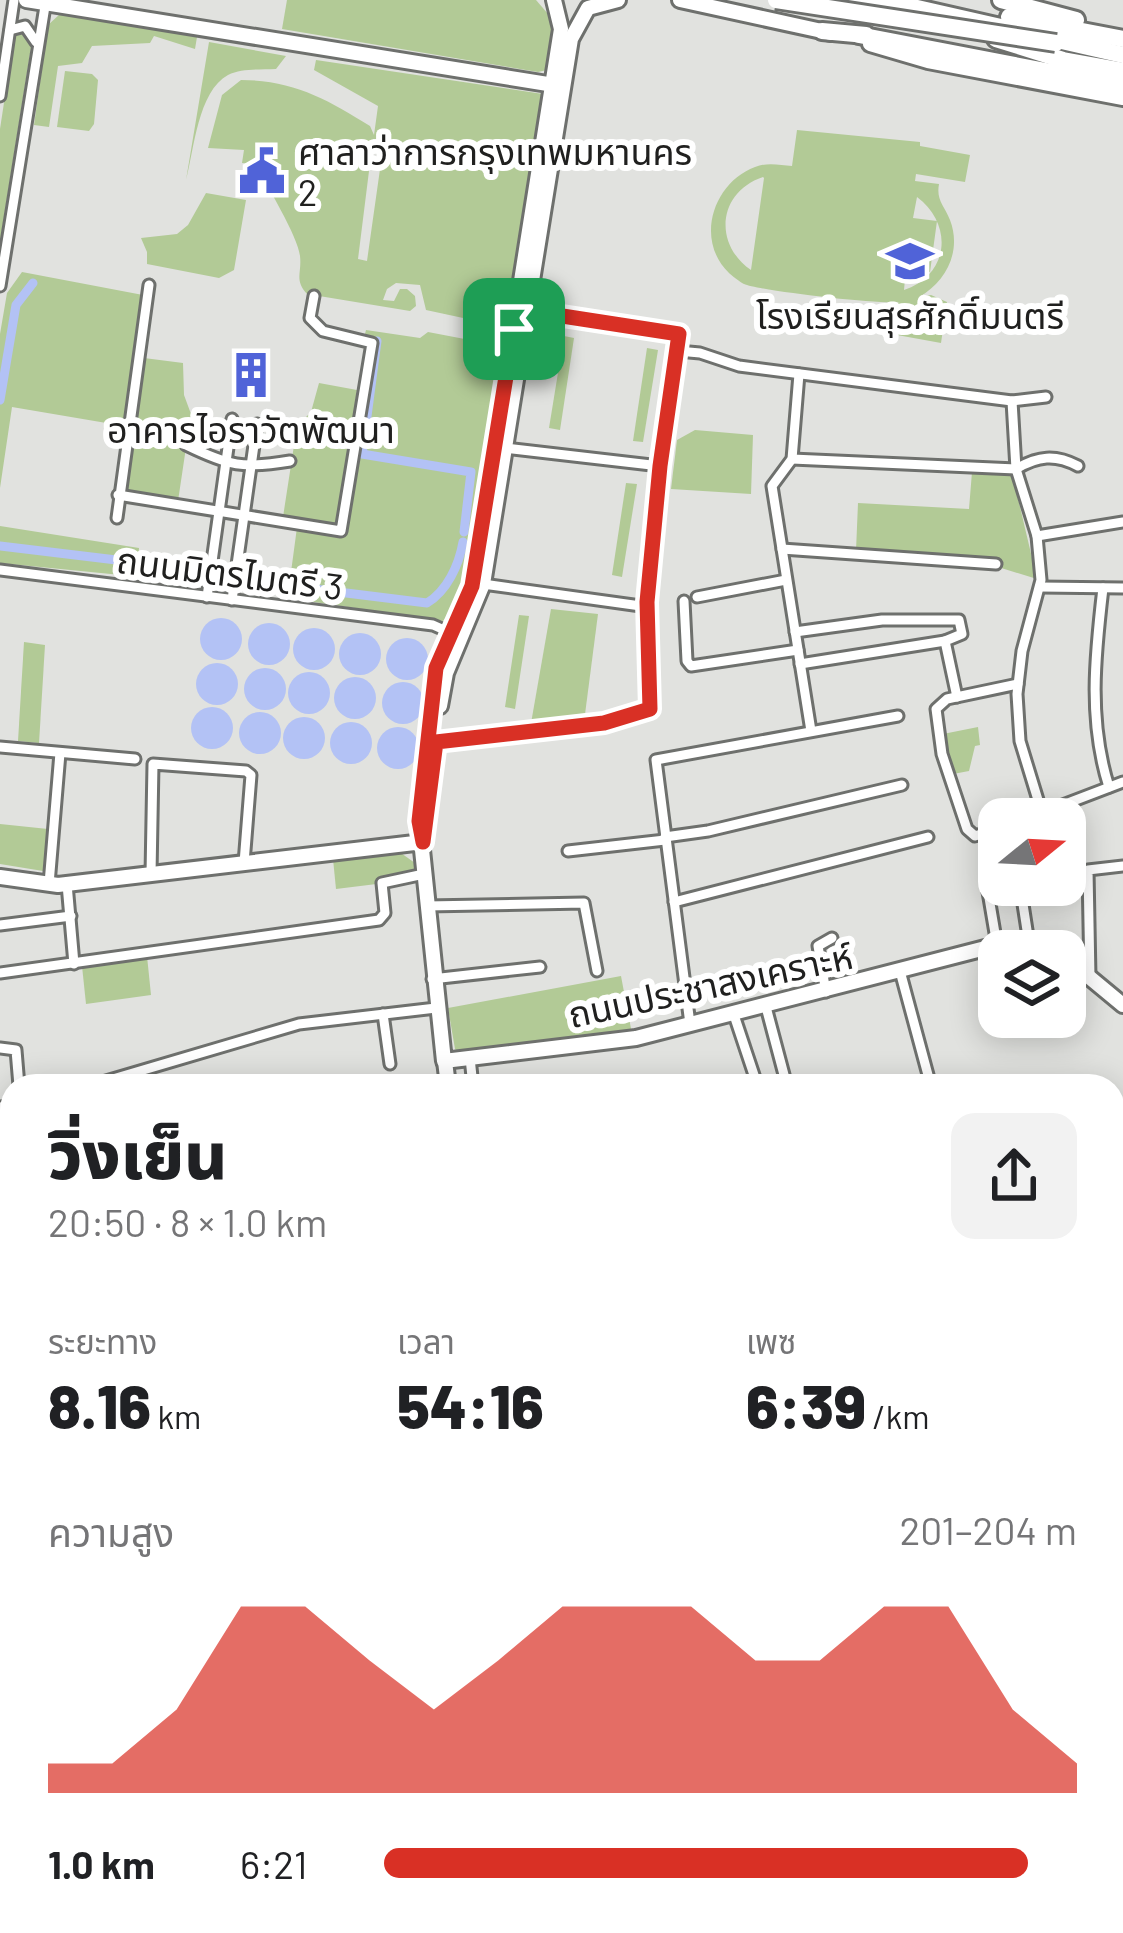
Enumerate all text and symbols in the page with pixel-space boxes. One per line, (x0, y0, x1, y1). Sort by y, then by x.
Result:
place label: ศาลาว่าการกรุงเทพมหานคร 2 (298, 129, 692, 213)
public building icon: ศาลาว่าการกรุงเทพมหานคร 2 (237, 146, 287, 196)
school or university icon: โรงเรียนสุรศักดิ์มนตรี (885, 236, 935, 286)
pin (463, 278, 565, 380)
place label: โรงเรียนสุรศักดิ์มนตรี (756, 293, 1064, 338)
icon: arrive (481, 296, 547, 362)
building icon: อาคารไอราวัตพัฒนา (226, 350, 276, 400)
place label: อาคารไอราวัตพัฒนา (107, 407, 395, 450)
street label: ถนนมิตรไมตรี 3 (114, 537, 346, 607)
north arrow (978, 798, 1086, 906)
map controls (978, 798, 1086, 1038)
button: layers (978, 930, 1086, 1038)
street label: ถนนประชาสงเคราะห์ (564, 933, 857, 1035)
text: วิ่งเย็น (48, 1113, 228, 1192)
button: share (951, 1113, 1077, 1239)
text: 20:50 · 8 × 1.0 km (48, 1198, 327, 1245)
text: ระยะทาง (48, 1321, 157, 1361)
text: เวลา (397, 1321, 455, 1361)
text: เพซ (746, 1321, 796, 1361)
text: 8.16 (48, 1369, 151, 1441)
text: 54:16 (397, 1369, 544, 1441)
text: 6:39 (746, 1369, 866, 1441)
text: km (151, 1396, 201, 1436)
text: /km (866, 1396, 930, 1436)
text: 201–204 m (899, 1506, 1077, 1553)
text: ความสูง (48, 1508, 174, 1555)
text: 1.0 km (48, 1840, 155, 1887)
text: 6:21 (240, 1840, 307, 1887)

